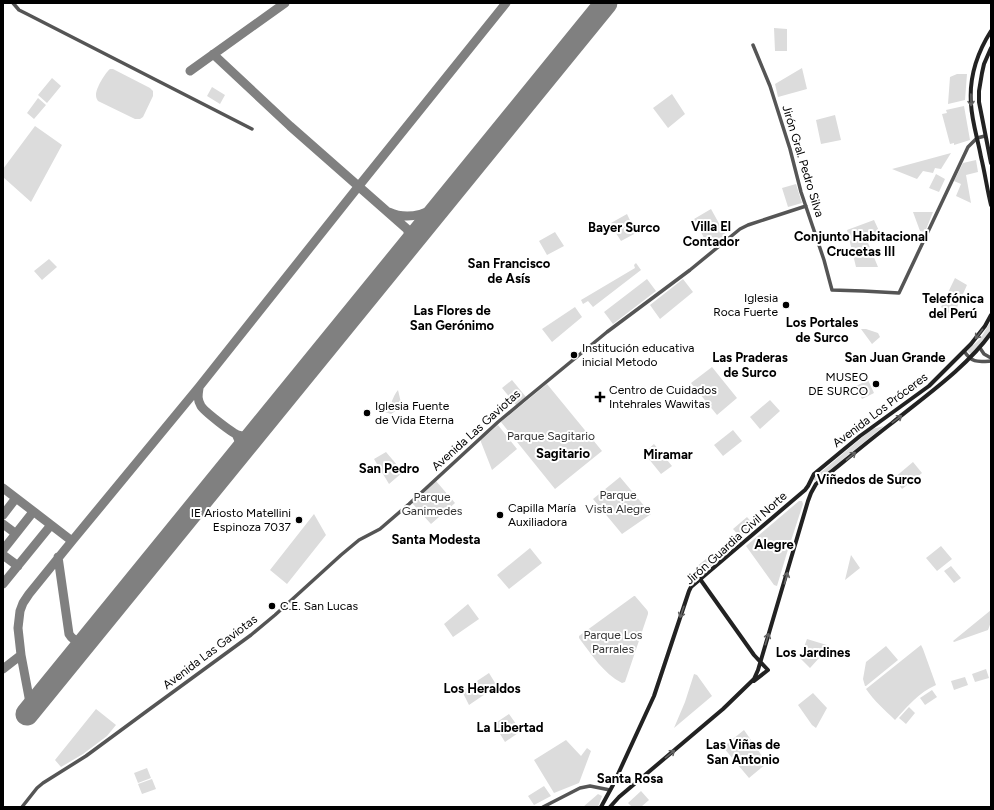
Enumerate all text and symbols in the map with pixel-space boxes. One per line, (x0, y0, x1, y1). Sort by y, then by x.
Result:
one-way arrow (967, 93, 975, 106)
street label: Jirón Gral. Pedro Silva (779, 103, 827, 219)
district label: Villa El Contador (683, 219, 739, 249)
district label: Bayer Surco (588, 220, 660, 235)
district label: Conjunto Habitacional Crucetas III (794, 229, 928, 259)
district label: San Francisco de Asís (468, 256, 551, 286)
place label: Iglesia Roca Fuerte (713, 291, 778, 319)
district label: Telefónica del Perú (922, 291, 984, 321)
marker: Iglesia Roca Fuerte (781, 300, 791, 310)
district label: Las Flores de San Gerónimo (410, 303, 495, 333)
district label: Los Portales de Surco (786, 315, 858, 345)
one-way arrow (975, 329, 983, 340)
place label: Institución educativa inicial Metodo (582, 341, 694, 369)
marker: Institución educativa inicial Metodo (569, 350, 579, 360)
district label: Las Praderas de Surco (712, 350, 788, 380)
district label: San Juan Grande (844, 350, 946, 365)
place label: MUSEO DE SURCO (808, 370, 868, 398)
street label: Avenida Los Próceres (830, 370, 931, 450)
marker: MUSEO DE SURCO (871, 379, 881, 389)
place label: Centro de Cuidados Intehrales Wawitas (609, 383, 717, 411)
street label: Avenida Las Gaviotas (429, 386, 524, 474)
marker: Centro de Cuidados Intehrales Wawitas (594, 391, 606, 403)
place label: Iglesia Fuente de Vida Eterna (375, 399, 454, 427)
marker: Iglesia Fuente de Vida Eterna (362, 408, 372, 418)
one-way arrow (891, 414, 902, 423)
park label: Parque Sagitario (507, 429, 595, 443)
district label: Sagitario (536, 446, 590, 461)
district label: Miramar (643, 447, 693, 462)
one-way arrow (845, 452, 856, 461)
district label: San Pedro (359, 461, 420, 476)
district label: Viñedos de Surco (817, 472, 922, 487)
park label: Parque Vista Alegre (585, 488, 651, 516)
street label: Jirón Guardia Civil Norte (682, 488, 790, 587)
park label: Parque Ganimedes (402, 490, 463, 518)
place label: Capilla María Auxiliadora (508, 501, 576, 529)
place label: IE Ariosto Matellini Espinoza 7037 (191, 506, 292, 534)
marker: Capilla María Auxiliadora (495, 510, 505, 520)
marker: IE Ariosto Matellini Espinoza 7037 (294, 515, 304, 525)
district label: Santa Modesta (391, 532, 481, 547)
district label: Alegre (754, 537, 794, 552)
one-way arrow (782, 571, 790, 584)
place label: C.E. San Lucas (280, 599, 358, 613)
marker: C.E. San Lucas (267, 601, 277, 611)
one-way arrow (678, 606, 685, 619)
street label: Avenida Las Gaviotas (160, 612, 260, 692)
park label: Parque Los Parrales (584, 628, 643, 656)
one-way arrow (764, 633, 772, 645)
district label: Los Jardines (776, 645, 850, 660)
district label: Los Heraldos (443, 681, 521, 696)
district label: La Libertad (476, 720, 544, 735)
district label: Las Viñas de San Antonio (706, 737, 780, 767)
one-way arrow (665, 749, 676, 758)
district label: Santa Rosa (597, 771, 663, 786)

